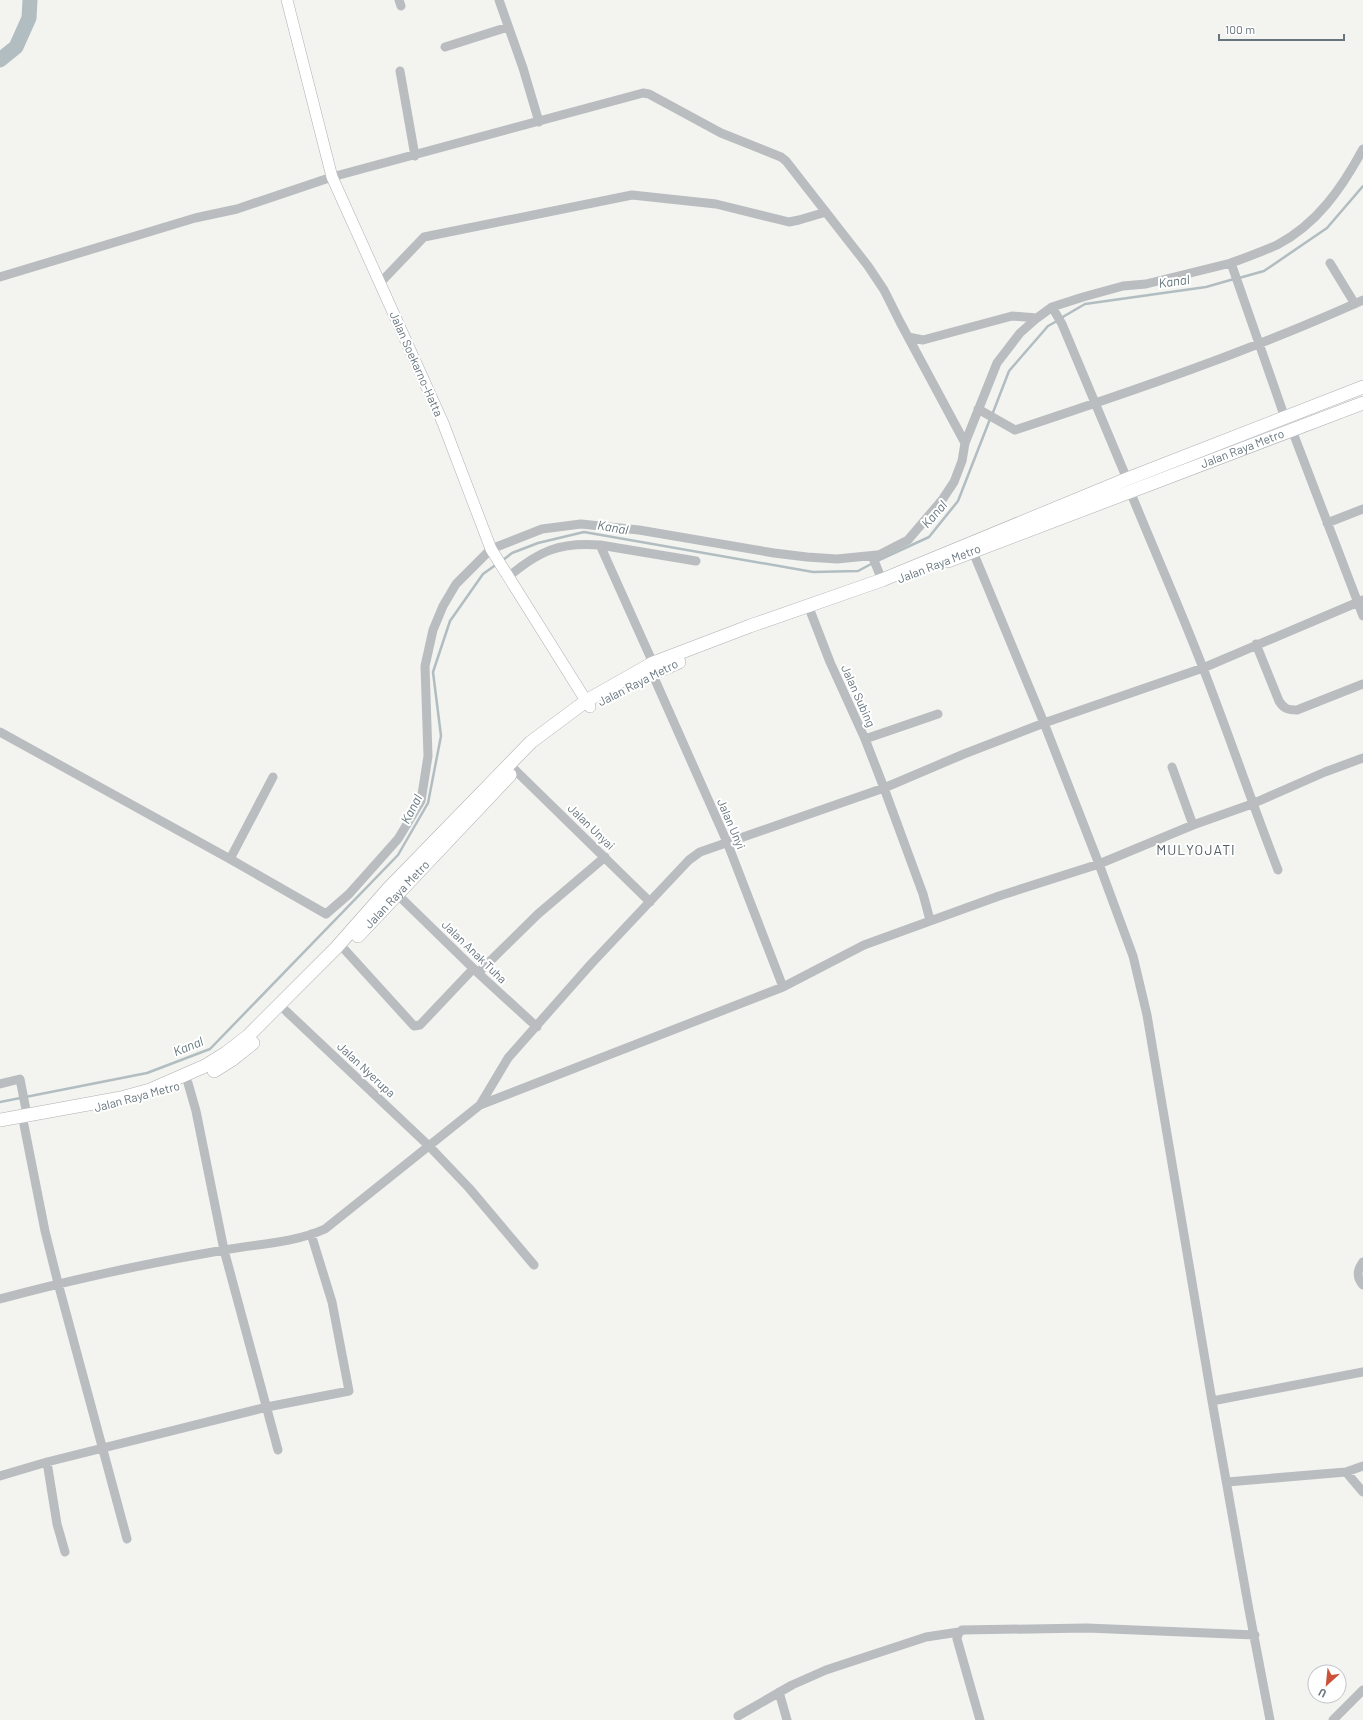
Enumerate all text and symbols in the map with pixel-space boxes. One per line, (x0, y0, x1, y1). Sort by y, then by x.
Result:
scale bar (1219, 16, 1344, 42)
text: 100 m (1225, 22, 1255, 36)
water label: Kanal (1158, 271, 1191, 291)
street label: Jalan Soekarno-Hatta (387, 309, 446, 418)
street label: Jalan Raya Metro (1198, 426, 1286, 470)
water label: Kanal (918, 497, 950, 531)
water label: Kanal (596, 516, 630, 538)
street label: Jalan Raya Metro (895, 541, 982, 585)
street label: Jalan Raya Metro (595, 656, 680, 708)
street label: Jalan Subing (839, 662, 879, 729)
water label: Kanal (397, 791, 425, 826)
street label: Jalan Unyi (715, 796, 749, 851)
street label: Jalan Unyai (565, 801, 618, 852)
district label: MULYOJATI (1156, 841, 1236, 858)
street label: Jalan Raya Metro (361, 857, 432, 931)
street label: Jalan Anak Tuha (439, 917, 510, 986)
water label: Kanal (171, 1033, 205, 1059)
street label: Jalan Nyerupa (335, 1039, 399, 1100)
street label: Jalan Raya Metro (92, 1078, 181, 1114)
north arrow (1307, 1664, 1347, 1704)
text: U (1316, 1686, 1328, 1701)

